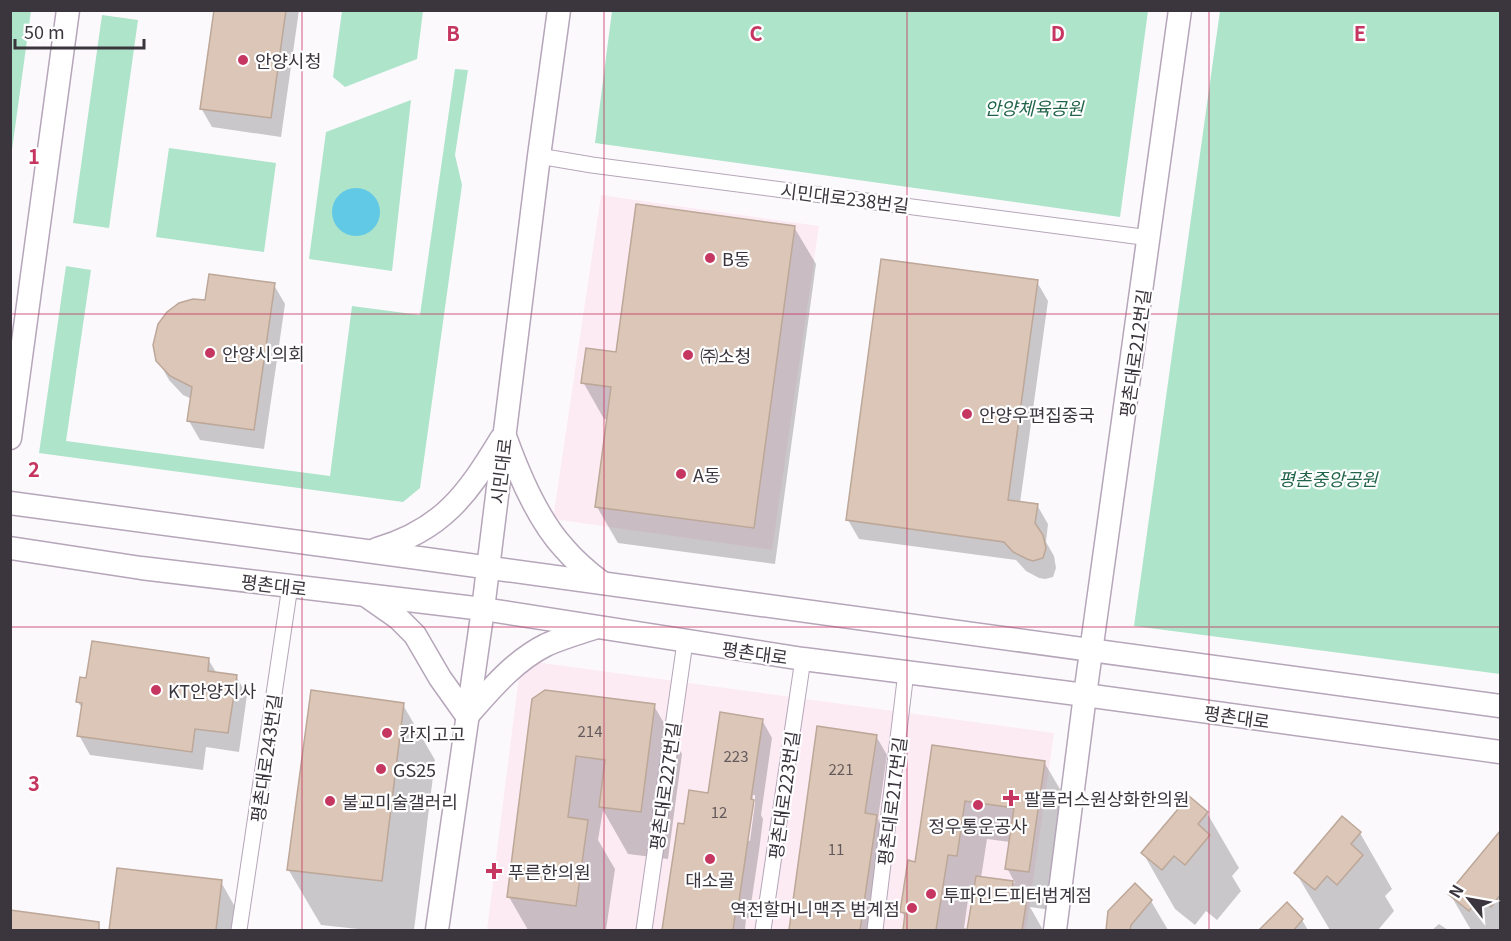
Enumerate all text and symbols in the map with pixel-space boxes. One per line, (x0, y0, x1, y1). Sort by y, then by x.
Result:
scale bar (15, 12, 144, 50)
text: 50 m (24, 18, 65, 44)
text: B (446, 18, 460, 47)
text: C (749, 18, 763, 47)
text: D (1051, 18, 1065, 47)
text: E (1354, 18, 1366, 47)
place label: 안양시청 (255, 47, 321, 73)
marker: 안양시청 (236, 53, 250, 67)
park label: 안양체육공원 (984, 94, 1085, 120)
text: 1 (28, 141, 40, 170)
street label: 시민대로238번길 (779, 176, 911, 218)
place label: B동 (722, 245, 750, 271)
marker: B동 (703, 251, 717, 265)
street label: 평촌대로212번길 (1112, 287, 1156, 419)
place label: 안양시의회 (222, 340, 305, 366)
place label: ㈜소청 (700, 342, 751, 368)
marker: 안양시의회 (203, 346, 217, 360)
marker: ㈜소청 (681, 348, 695, 362)
place label: 안양우편집중국 (979, 401, 1095, 427)
marker: 안양우편집중국 (960, 407, 974, 421)
street label: 시민대로 (483, 437, 517, 505)
text: 2 (28, 454, 40, 483)
place label: A동 (693, 461, 721, 487)
park label: 평촌중앙공원 (1278, 465, 1379, 491)
marker: A동 (674, 467, 688, 481)
street label: 평촌대로 (240, 567, 308, 601)
street label: 평촌대로 (720, 635, 790, 669)
place label: KT안양지사 (168, 677, 257, 703)
marker: KT안양지사 (149, 683, 163, 697)
street label: 평촌대로243번길 (243, 692, 287, 824)
street label: 평촌대로 (1202, 699, 1272, 733)
place label: 칸지고고 (399, 720, 465, 746)
house number: 214 (578, 720, 602, 741)
street label: 평촌대로227번길 (642, 720, 686, 852)
marker: 칸지고고 (380, 726, 394, 740)
street label: 평촌대로223번길 (761, 729, 805, 861)
street label: 평촌대로217번길 (870, 735, 912, 867)
house number: 223 (724, 745, 748, 766)
place label: GS25 (393, 756, 436, 782)
house number: 221 (829, 758, 853, 779)
marker: GS25 (374, 762, 388, 776)
text: 3 (28, 768, 40, 797)
place label: 팔플러스원상화한의원 (1024, 785, 1190, 811)
place label: 불교미술갤러리 (342, 788, 458, 814)
marker: 팔플러스원상화한의원 (1002, 789, 1020, 807)
marker: 불교미술갤러리 (323, 794, 337, 808)
marker: 정우통운공사 (971, 798, 985, 812)
house number: 12 (711, 801, 727, 822)
place label: 정우통운공사 (928, 812, 1028, 838)
house number: 11 (828, 838, 844, 859)
marker: 대소골 (703, 852, 717, 866)
place label: 푸른한의원 (508, 858, 591, 884)
marker: 푸른한의원 (485, 862, 503, 880)
place label: 대소골 (685, 866, 735, 892)
north arrow (1439, 869, 1499, 929)
text: N (1442, 879, 1469, 902)
place label: 투파인드피터범계점 (943, 881, 1092, 907)
marker: 투파인드피터범계점 (924, 887, 938, 901)
place label: 역전할머니맥주 범계점 (730, 895, 900, 921)
marker: 역전할머니맥주 범계점 (905, 901, 919, 915)

